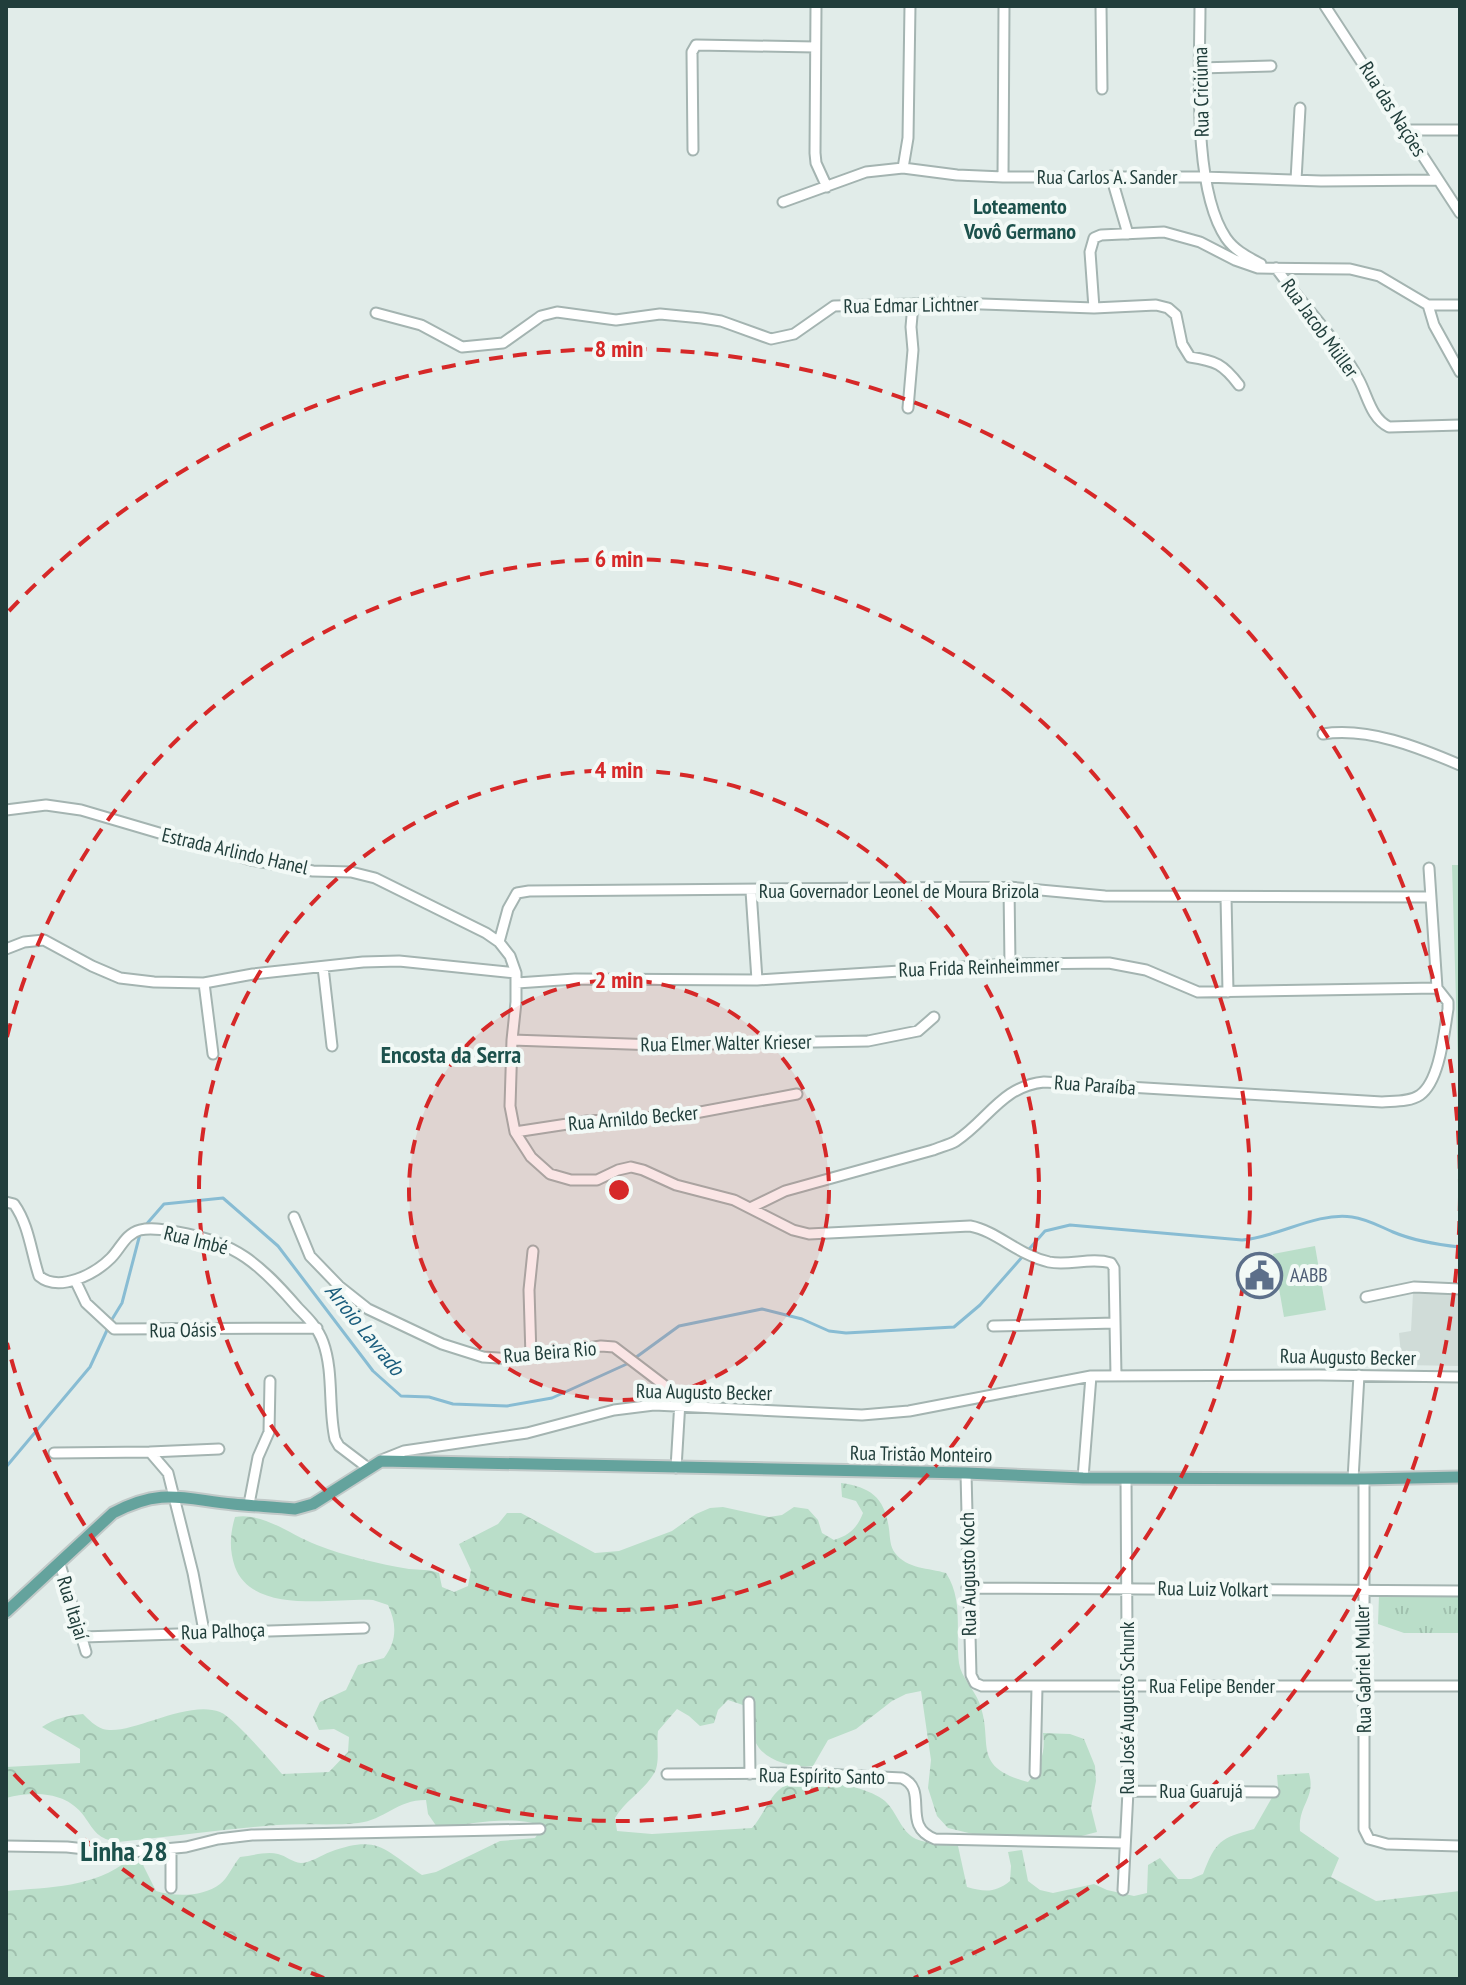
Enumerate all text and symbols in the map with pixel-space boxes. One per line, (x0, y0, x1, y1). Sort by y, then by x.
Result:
street label: Rua Criciúma (1187, 47, 1215, 137)
street label: Rua das Nações (1354, 57, 1433, 162)
street label: Rua Carlos A. Sander (1037, 164, 1178, 190)
district label: Loteamento Vovô Germano (963, 192, 1076, 245)
street label: Rua Jacob Müller (1275, 273, 1365, 383)
street label: Rua Edmar Lichtner (843, 291, 979, 319)
text: 8 min (595, 333, 643, 364)
text: 6 min (595, 543, 643, 574)
text: 4 min (595, 754, 643, 785)
street label: Estrada Arlindo Hanel (159, 822, 311, 881)
street label: Rua Governador Leonel de Moura Brizola (759, 878, 1039, 904)
street label: Rua Frida Reinheimmer (898, 951, 1060, 983)
text: 2 min (595, 964, 643, 995)
street label: Rua Elmer Walter Krieser (640, 1028, 812, 1057)
district label: Encosta da Serra (381, 1039, 521, 1070)
street label: Rua Paraíba (1053, 1069, 1137, 1101)
street label: Rua Arnildo Becker (567, 1099, 699, 1137)
centre of rings (605, 1176, 633, 1204)
street label: Rua Imbé (161, 1220, 231, 1260)
public building icon: AABB (1235, 1251, 1283, 1299)
place label: AABB (1290, 1262, 1328, 1288)
water label: Arroio Lavrado (319, 1277, 412, 1382)
street label: Rua Oásis (149, 1316, 217, 1344)
street label: Rua Beira Rio (503, 1335, 597, 1369)
street label: Rua Augusto Becker (1280, 1343, 1417, 1371)
street label: Rua Augusto Becker (636, 1378, 773, 1406)
street label: Rua Tristão Monteiro (850, 1440, 992, 1468)
street label: Rua Augusto Koch (954, 1512, 982, 1636)
street label: Rua Itajaí (51, 1573, 95, 1644)
street label: Rua Luiz Volkart (1157, 1575, 1269, 1603)
street label: Rua Gabriel Muller (1349, 1604, 1377, 1733)
street label: Rua Palhoça (180, 1617, 266, 1645)
street label: Rua José Augusto Schunk (1114, 1621, 1140, 1794)
street label: Rua Felipe Bender (1149, 1673, 1276, 1699)
street label: Rua Espírito Santo (759, 1762, 885, 1790)
street label: Rua Guarujá (1159, 1778, 1243, 1804)
district label: Linha 28 (80, 1832, 168, 1869)

